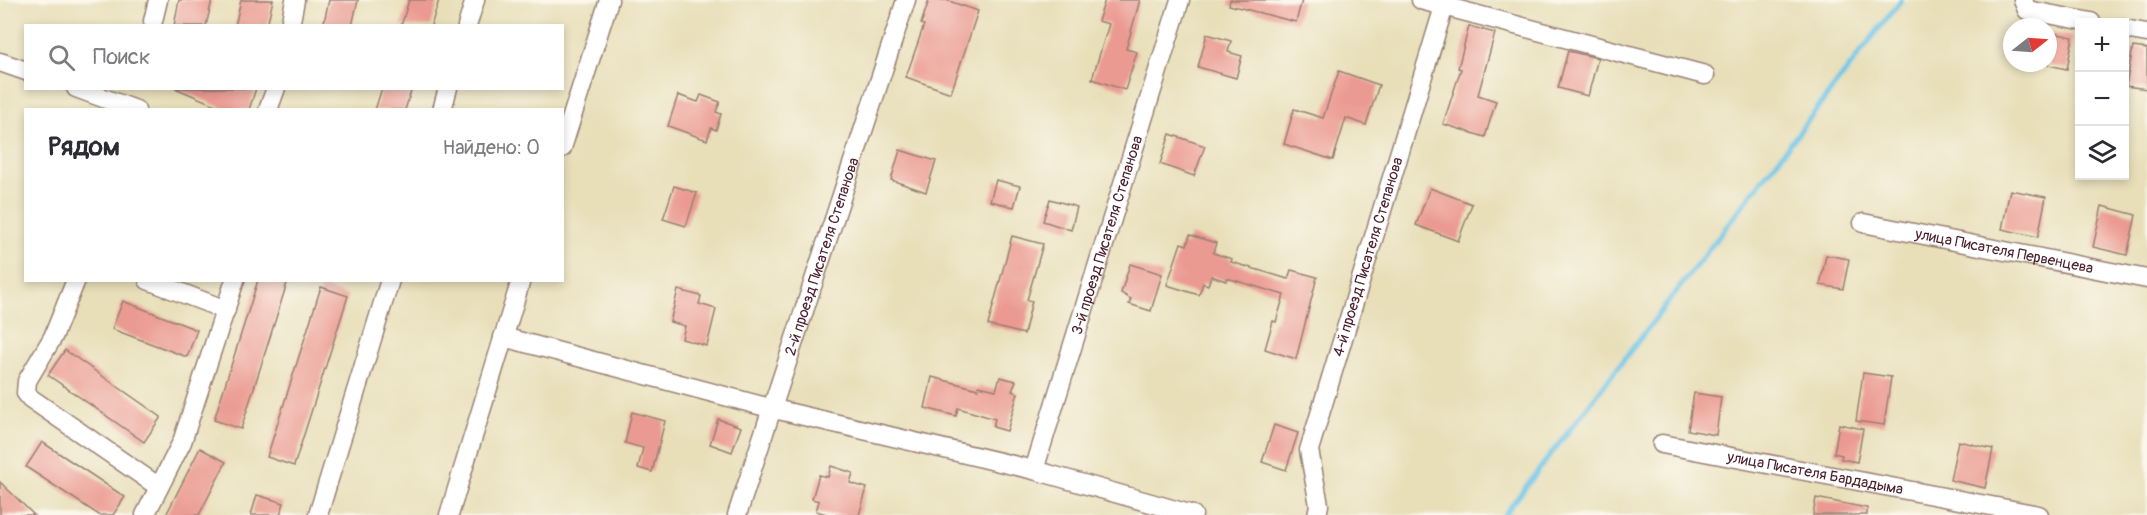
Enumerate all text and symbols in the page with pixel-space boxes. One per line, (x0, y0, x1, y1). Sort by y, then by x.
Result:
north arrow (2003, 18, 2057, 72)
map controls (2075, 18, 2129, 180)
button: + (2075, 18, 2129, 72)
search box (24, 24, 564, 90)
icon: search (45, 41, 78, 74)
text: Поиск (93, 43, 150, 71)
button: − (2075, 72, 2129, 126)
button: layers (2075, 126, 2129, 180)
text: Рядом (48, 131, 120, 163)
street label: 3-й проезд Писателя Степанова (1067, 133, 1147, 337)
text: Найдено: 0 (443, 135, 540, 160)
street label: 2-й проезд Писателя Степанова (780, 155, 863, 358)
street label: 4-й проезд Писателя Степанова (1329, 155, 1407, 359)
street label: улица Писателя Первенцева (1913, 224, 2095, 278)
street label: улица Писателя Бардадыма (1725, 447, 1905, 499)

